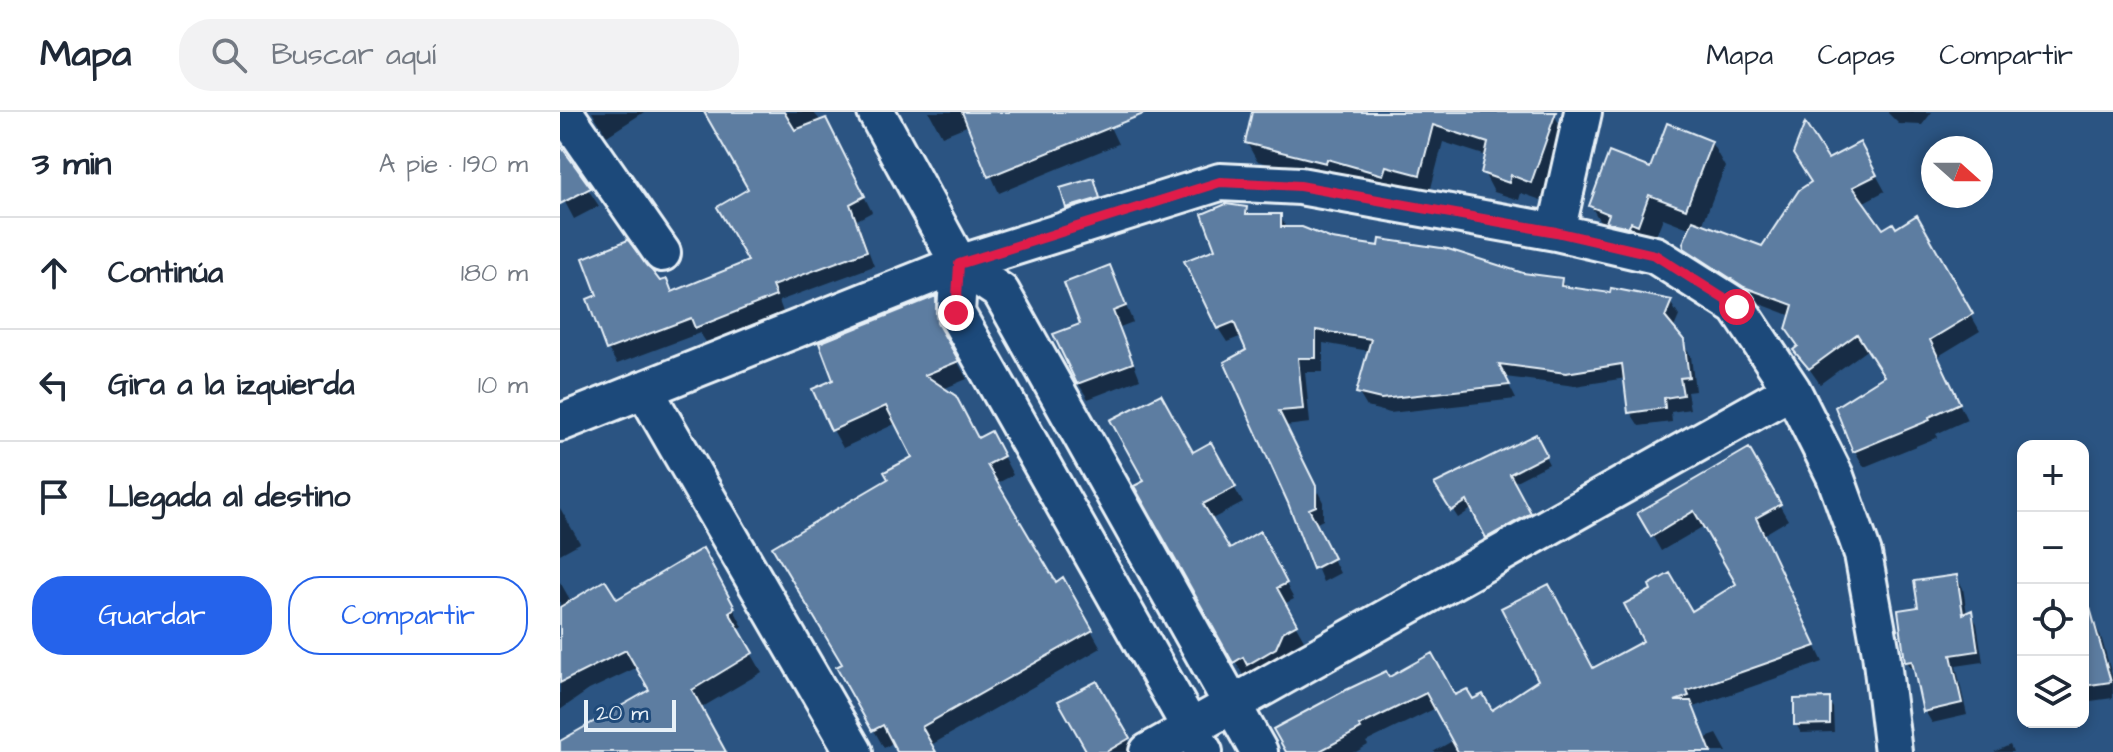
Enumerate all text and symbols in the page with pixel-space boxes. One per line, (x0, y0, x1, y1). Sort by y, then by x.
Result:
search box (179, 19, 739, 91)
text: Mapa (40, 29, 131, 81)
icon: search (207, 33, 251, 77)
text: Buscar aquí (271, 34, 436, 76)
text: Mapa (1706, 36, 1773, 75)
text: Capas (1817, 36, 1895, 75)
text: Compartir (1939, 36, 2073, 75)
north arrow (1921, 136, 1993, 208)
text: 3 min (32, 140, 112, 188)
text: A pie · 190 m (379, 146, 528, 182)
icon: ahead (32, 251, 76, 295)
text: Continúa (108, 252, 223, 294)
text: 180 m (461, 255, 528, 291)
route start (1719, 289, 1755, 325)
route end (938, 295, 974, 331)
icon: left (32, 363, 76, 407)
text: Gira a la izquierda (108, 364, 354, 406)
text: 10 m (478, 367, 528, 403)
map controls (2017, 440, 2089, 728)
button: + (2017, 440, 2089, 512)
icon: arrive (32, 475, 76, 519)
text: Llegada al destino (108, 476, 350, 518)
button: − (2017, 512, 2089, 584)
button: Guardar (32, 576, 272, 655)
button: Compartir (288, 576, 528, 655)
button: locate (2017, 584, 2089, 656)
button: layers (2017, 656, 2089, 728)
scale bar (584, 696, 676, 732)
text: 20 m (596, 698, 648, 729)

